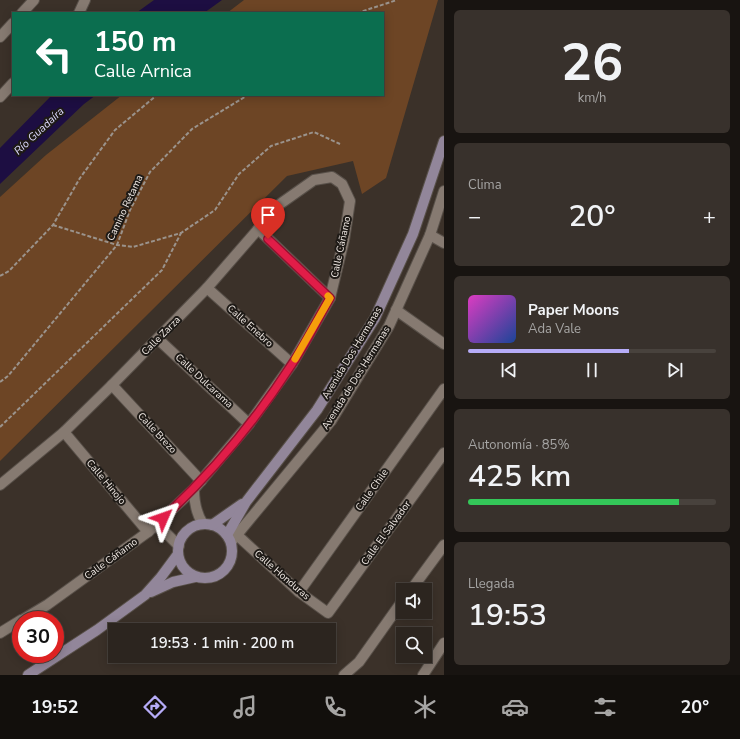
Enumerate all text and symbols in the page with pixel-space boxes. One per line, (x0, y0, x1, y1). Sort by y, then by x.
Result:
text: 150 m (94, 23, 177, 61)
text: 26 (561, 27, 623, 98)
icon: left (28, 28, 80, 80)
text: Calle Arnica (94, 59, 192, 83)
text: km/h (578, 89, 606, 107)
water label: Río Guadaíra (11, 104, 67, 158)
street label: Camino Retama (104, 173, 146, 243)
text: Clima (468, 176, 502, 194)
text: 20° (568, 196, 616, 237)
pin (251, 198, 285, 239)
text: − (468, 202, 481, 232)
text: + (703, 202, 716, 232)
icon: arrive (257, 204, 279, 226)
street label: Calle Cáñamo (328, 215, 354, 279)
text: Paper Moons (528, 300, 619, 320)
street label: Calle Enebro (224, 302, 276, 351)
street label: Avenida Dos Hermanas (319, 304, 385, 402)
street label: Calle Zarza (138, 313, 184, 359)
text: Ada Vale (528, 320, 581, 338)
street label: Avenida de Dos Hermanas (318, 324, 394, 432)
street label: Calle Dulcarama (172, 351, 236, 411)
icon: previous (498, 359, 520, 381)
icon: pause (581, 359, 603, 381)
icon: next (664, 359, 686, 381)
street label: Calle Brezo (134, 409, 180, 457)
text: Autonomía · 85% (468, 436, 569, 454)
text: 425 km (468, 456, 571, 497)
street label: Calle Hinojo (83, 457, 129, 508)
street label: Calle Chile (352, 466, 392, 514)
position arrow (142, 497, 184, 539)
street label: Calle El Salvador (358, 498, 414, 568)
street label: Calle Cáñamo (82, 535, 141, 583)
street label: Calle Honduras (251, 547, 313, 603)
text: Llegada (468, 575, 515, 593)
map controls (396, 583, 432, 663)
button: sound (396, 583, 432, 619)
text: 19:53 (468, 595, 547, 636)
speed limit sign: 30 (12, 611, 64, 663)
button: search (396, 627, 432, 663)
text: 19:53 · 1 min · 200 m (150, 633, 294, 653)
icon: directions (141, 693, 169, 721)
icon: music (231, 693, 259, 721)
icon: phone (321, 693, 349, 721)
icon: climate (411, 693, 439, 721)
icon: car (501, 693, 529, 721)
icon: filters (591, 693, 619, 721)
text: 19:52 (31, 695, 79, 719)
text: 20° (681, 695, 709, 719)

